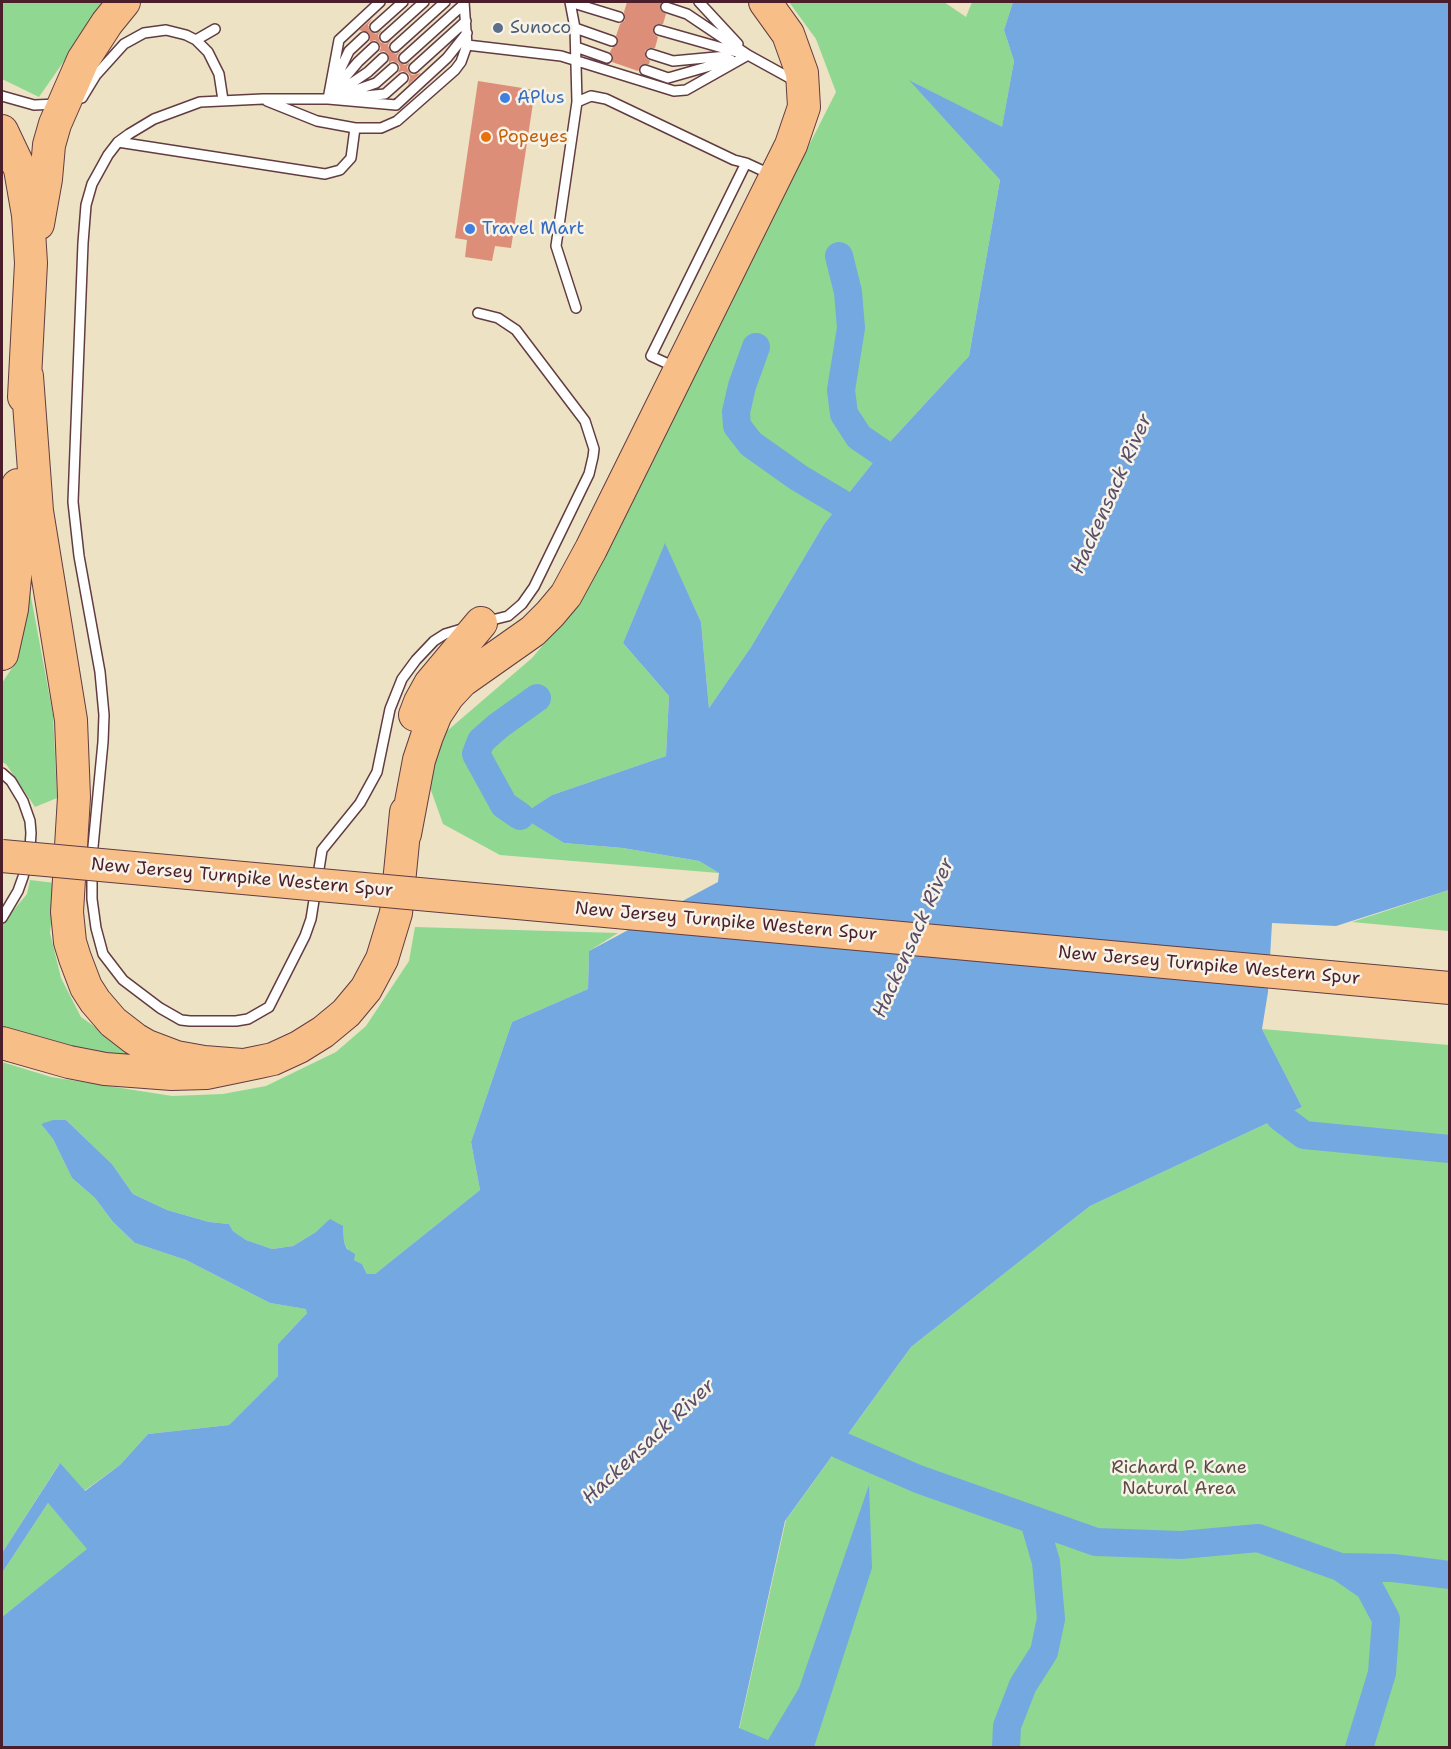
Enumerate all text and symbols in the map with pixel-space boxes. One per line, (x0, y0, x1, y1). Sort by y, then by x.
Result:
place label: Sunoco (510, 17, 571, 39)
marker: Sunoco (491, 21, 505, 35)
place label: APlus (517, 87, 565, 109)
marker: APlus (498, 91, 512, 105)
place label: Popeyes (498, 126, 568, 148)
marker: Popeyes (479, 130, 493, 144)
place label: Travel Mart (482, 218, 584, 240)
marker: Travel Mart (463, 222, 477, 236)
water label: Hackensack River (1066, 410, 1158, 578)
street label: New Jersey Turnpike Western Spur (90, 854, 394, 902)
water label: Hackensack River (868, 854, 960, 1022)
street label: New Jersey Turnpike Western Spur (574, 898, 878, 946)
street label: New Jersey Turnpike Western Spur (1057, 942, 1361, 990)
water label: Hackensack River (578, 1374, 720, 1510)
park label: Richard P. Kane Natural Area (1111, 1457, 1247, 1500)

